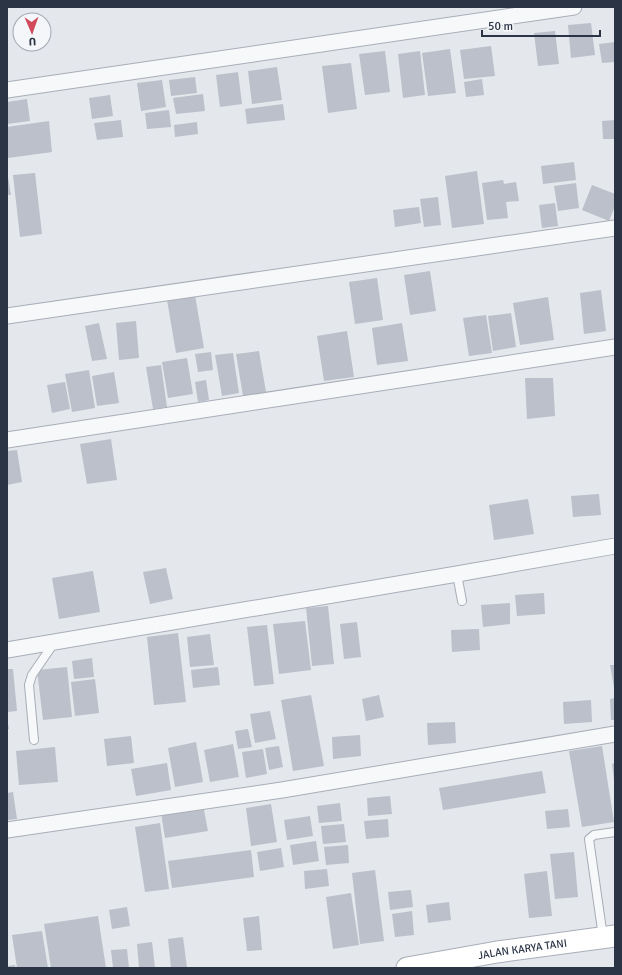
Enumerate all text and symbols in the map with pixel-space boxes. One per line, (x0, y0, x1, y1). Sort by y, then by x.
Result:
north arrow (12, 12, 52, 52)
scale bar (482, 12, 600, 38)
text: 50 m (488, 19, 513, 34)
text: U (28, 35, 36, 48)
street label: JALAN KARYA TANI (477, 936, 568, 962)

